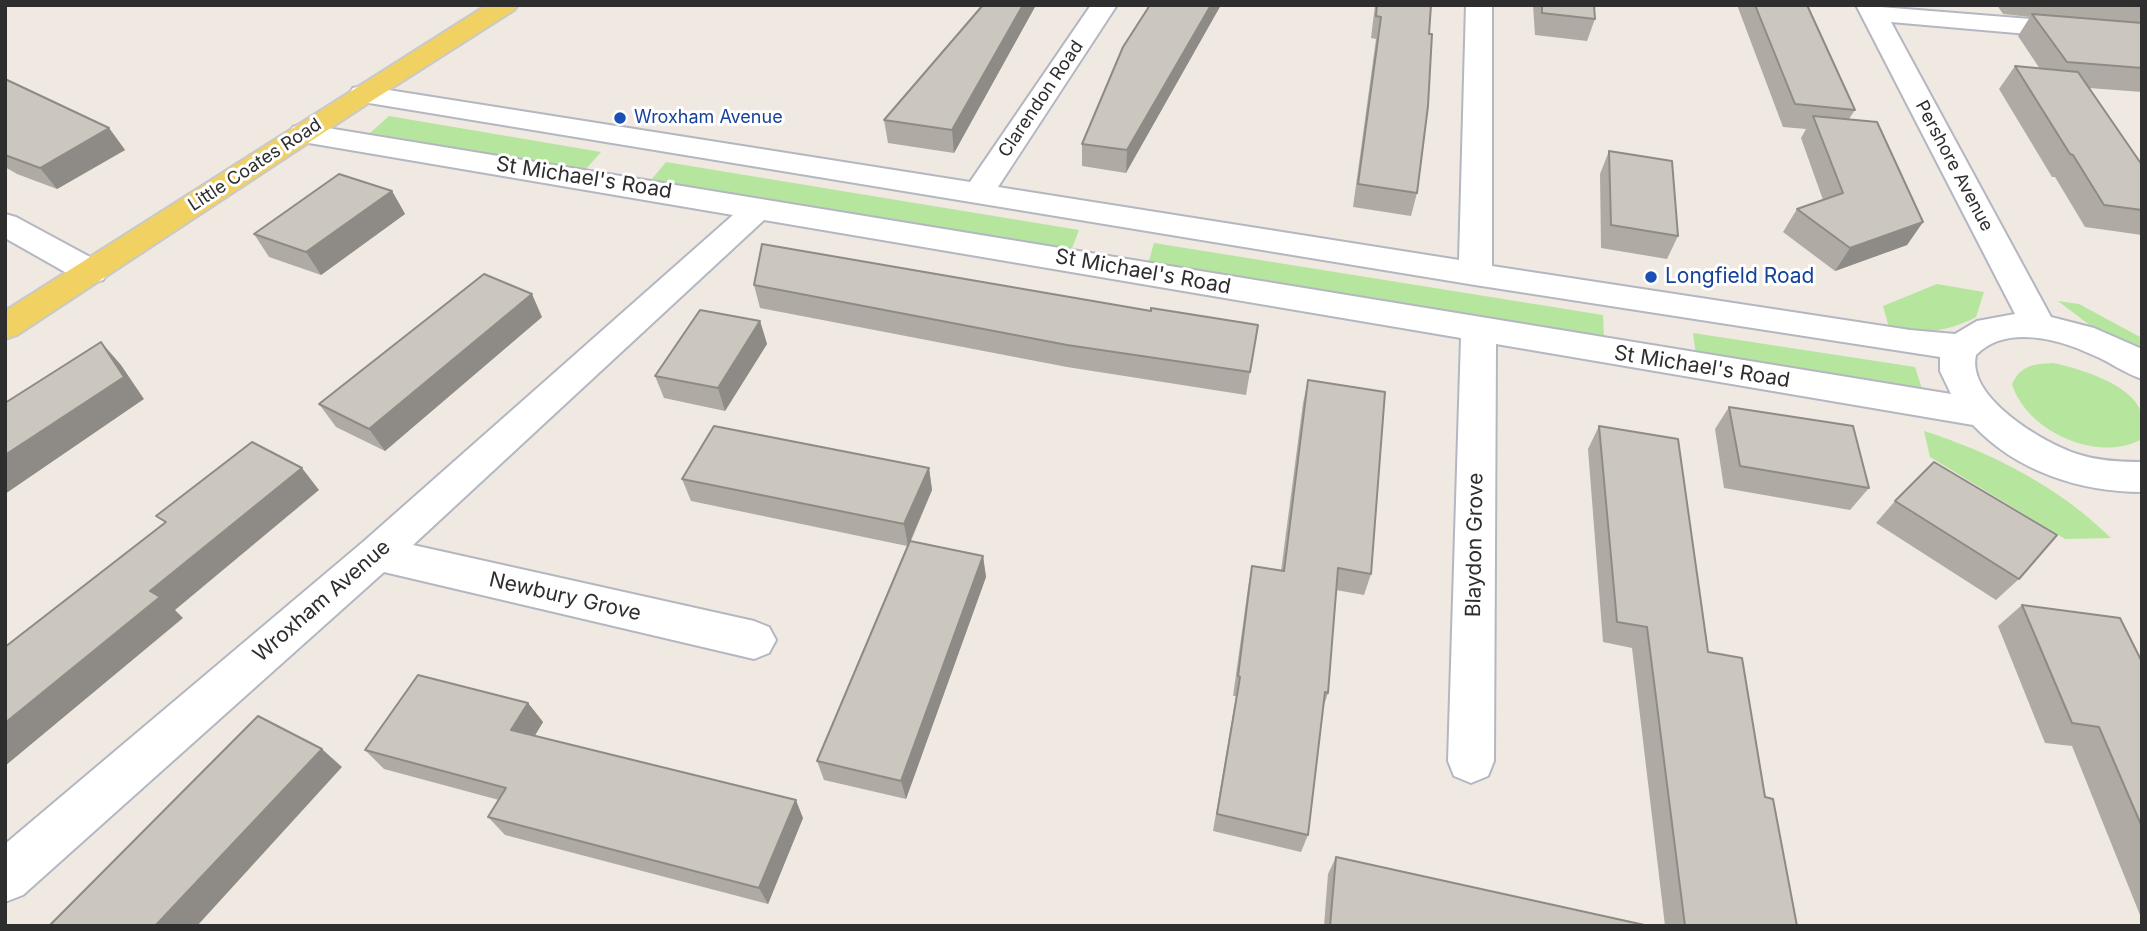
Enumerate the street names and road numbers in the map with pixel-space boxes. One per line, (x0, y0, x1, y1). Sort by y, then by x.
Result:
street label: Clarendon Road (994, 37, 1088, 161)
street label: Pershore Avenue (1910, 97, 1998, 235)
street label: Little Coates Road (184, 114, 326, 216)
street label: St Michael's Road (494, 152, 674, 204)
street label: St Michael's Road (1053, 244, 1233, 300)
street label: St Michael's Road (1612, 341, 1792, 393)
street label: Blaydon Grove (1461, 473, 1489, 617)
street label: Wroxham Avenue (248, 535, 396, 667)
street label: Newbury Grove (487, 567, 643, 627)

